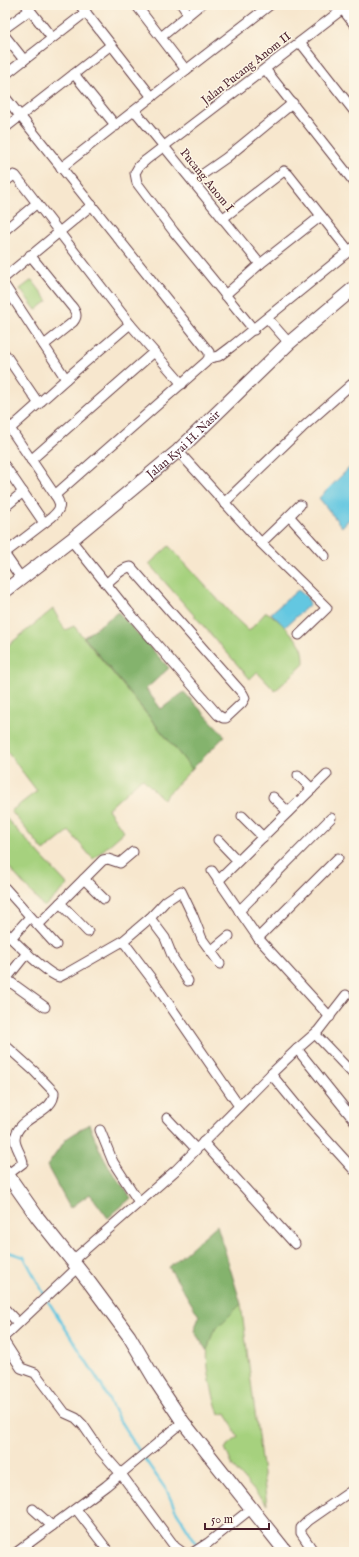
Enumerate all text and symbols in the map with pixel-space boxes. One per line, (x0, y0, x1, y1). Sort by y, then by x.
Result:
street label: Jalan Pucang Anom II (197, 29, 295, 110)
street label: Pucang Anom I (177, 146, 237, 215)
street label: Jalan Kyai H. Nasir (142, 407, 224, 484)
scale bar (205, 1505, 269, 1531)
text: 50 m (211, 1512, 233, 1527)

